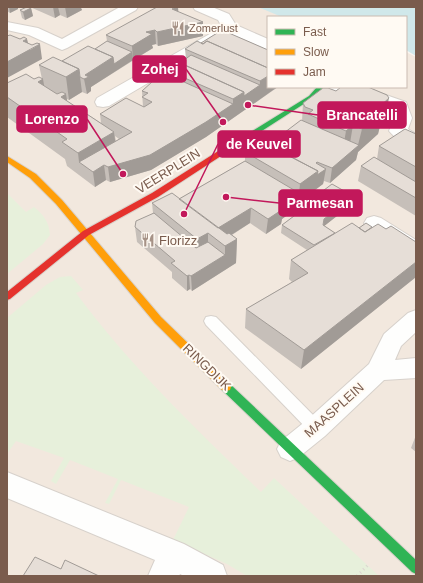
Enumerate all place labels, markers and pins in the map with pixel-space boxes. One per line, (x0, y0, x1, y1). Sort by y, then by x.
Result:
restaurant icon: Zomerlust (170, 20, 186, 36)
place label: Zomerlust (189, 22, 238, 34)
callout: Zohej (133, 56, 186, 82)
callout: Brancatelli (318, 102, 406, 128)
callout: Lorenzo (17, 106, 87, 132)
callout: de Keuvel (218, 131, 300, 157)
callout: Parmesan (279, 190, 362, 216)
restaurant icon: Florizz (140, 232, 156, 248)
place label: Florizz (159, 233, 197, 248)

